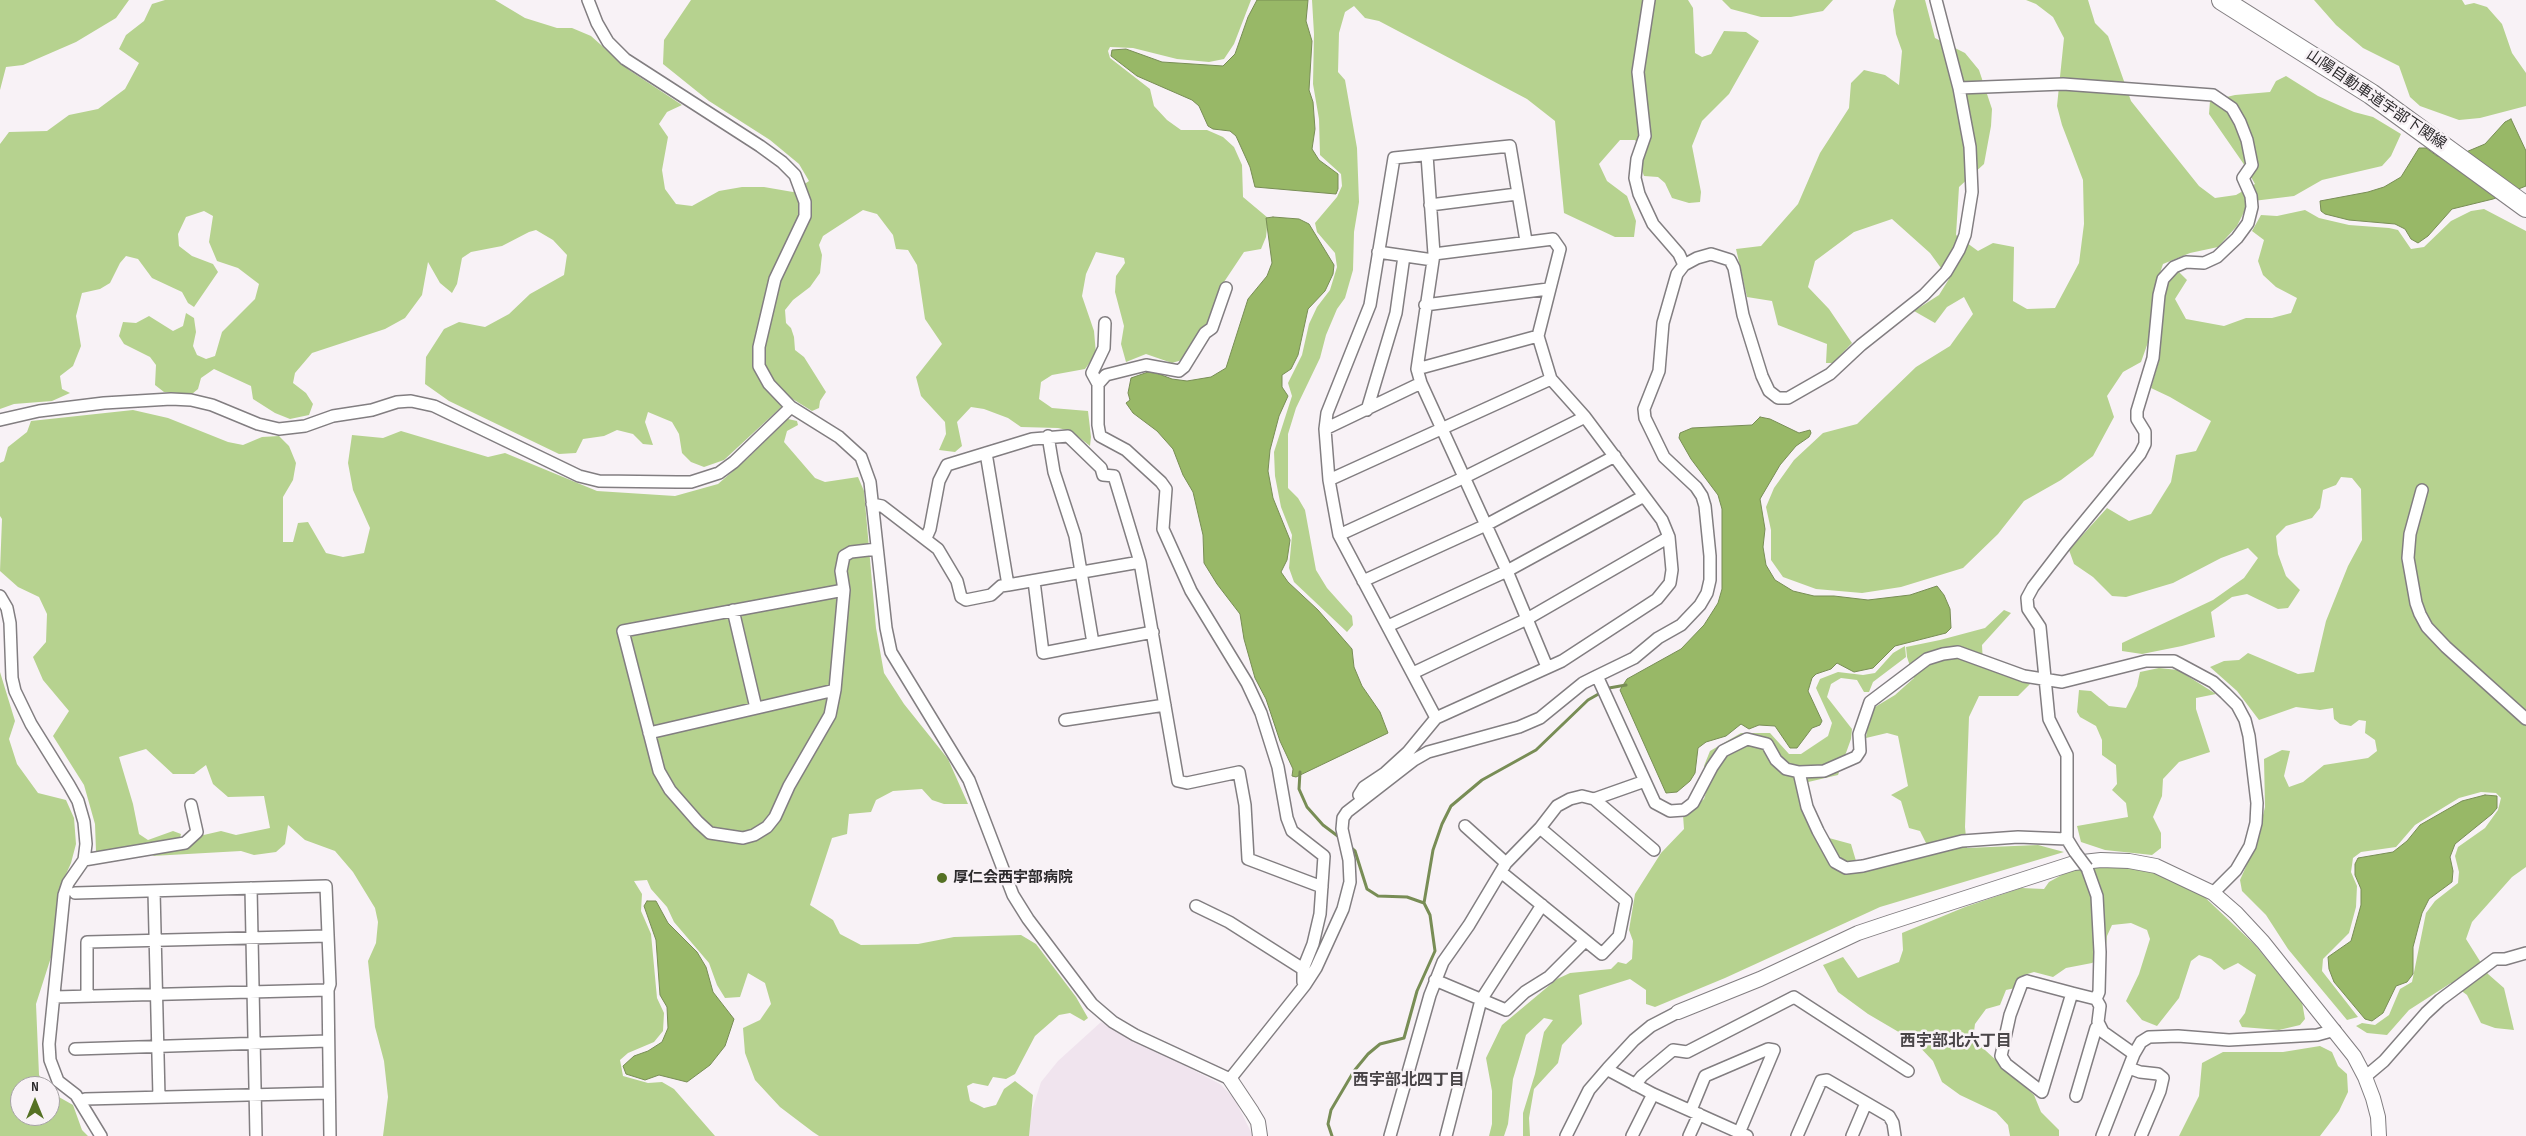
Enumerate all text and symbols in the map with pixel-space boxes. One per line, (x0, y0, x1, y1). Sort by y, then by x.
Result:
street label: 山陽自動車道宇部下関線 (2303, 46, 2449, 154)
place label: 厚仁会西宇部病院 (953, 869, 1073, 887)
marker: 厚仁会西宇部病院 (935, 871, 949, 885)
district label: 西宇部北六丁目 (1900, 1032, 2012, 1052)
district label: 西宇部北四丁目 (1353, 1071, 1465, 1091)
north arrow (10, 1076, 60, 1126)
text: N (31, 1078, 39, 1095)

